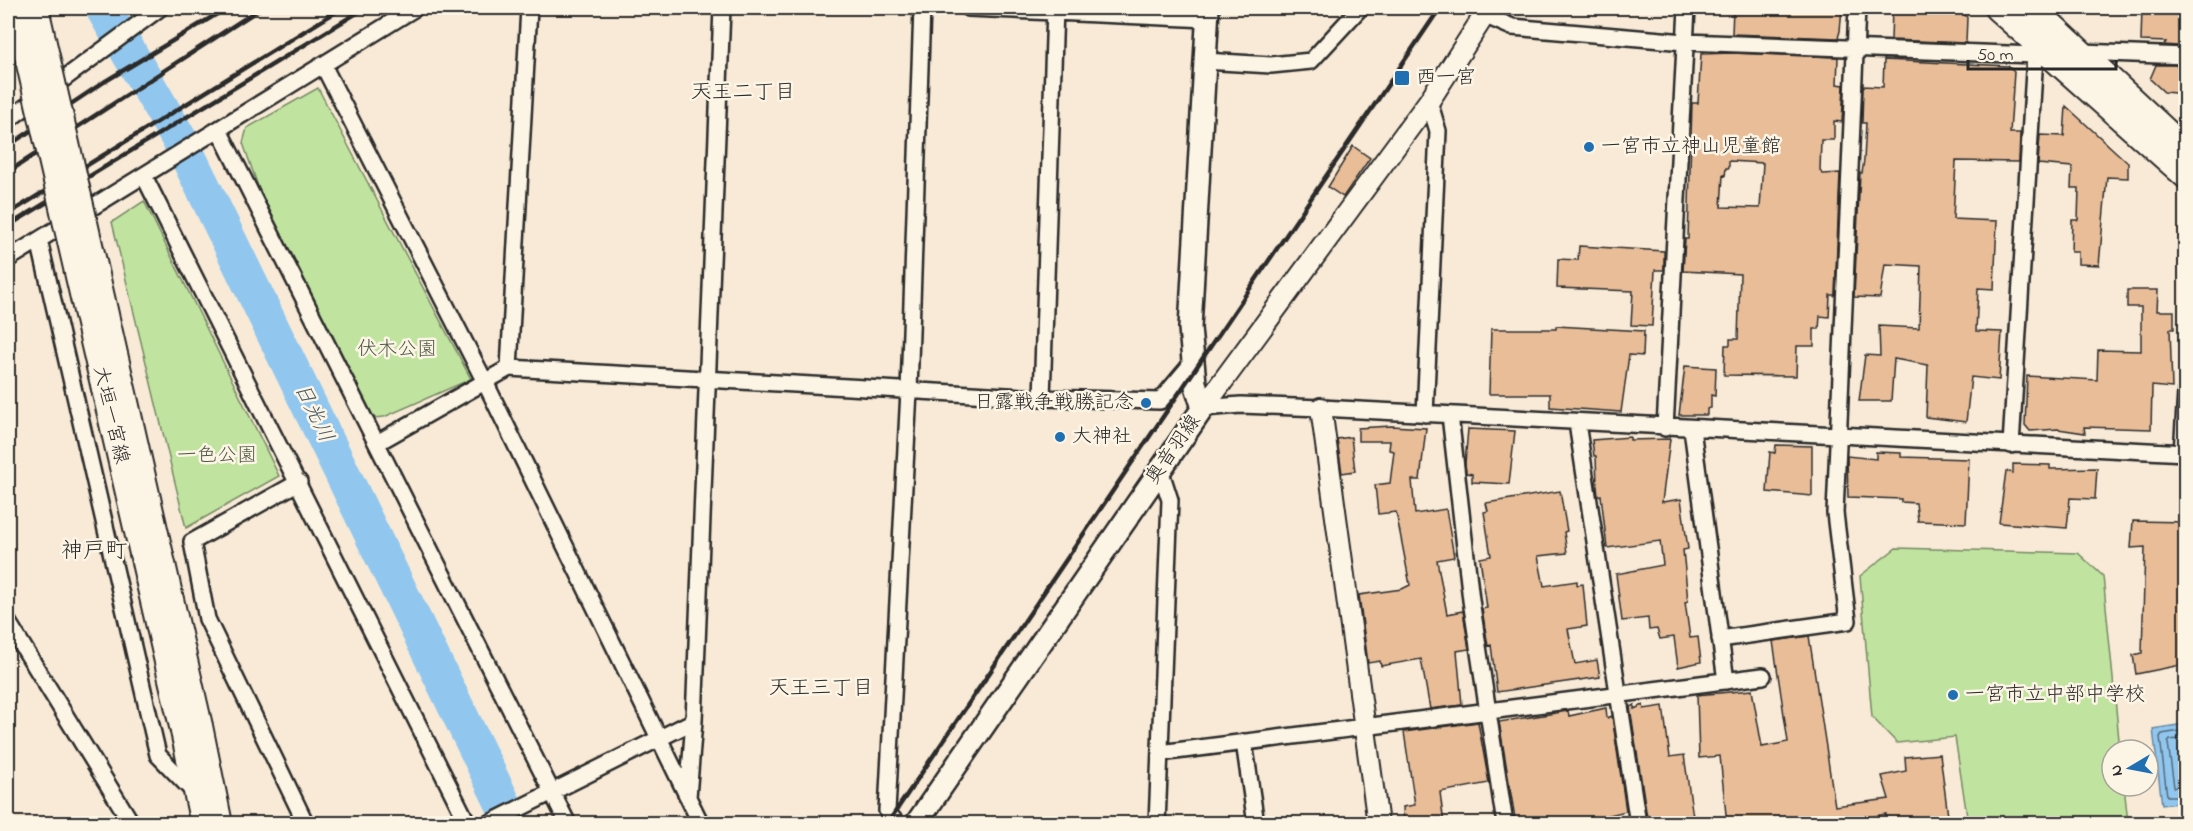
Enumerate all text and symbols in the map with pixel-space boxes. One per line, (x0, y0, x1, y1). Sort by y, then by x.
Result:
scale bar (1968, 33, 2116, 71)
text: 50 m (1977, 43, 2014, 69)
place label: 西一宮 (1416, 64, 1476, 93)
marker: 西一宮 (1393, 69, 1411, 87)
district label: 天王二丁目 (691, 78, 796, 108)
place label: 一宮市立神山児童館 (1601, 133, 1781, 162)
marker: 一宮市立神山児童館 (1582, 140, 1596, 154)
park label: 伏木公園 (357, 336, 437, 365)
street label: 大垣一宮線 (85, 363, 135, 467)
water label: 日光川 (286, 378, 340, 448)
place label: 日露戦争戦勝記念 (974, 389, 1134, 418)
marker: 日露戦争戦勝記念 (1139, 396, 1153, 410)
street label: 奥音羽線 (1139, 409, 1209, 491)
place label: 大神社 (1072, 423, 1132, 452)
marker: 大神社 (1053, 430, 1067, 444)
park label: 一色公園 (177, 442, 257, 471)
district label: 神戸町 (61, 536, 127, 568)
district label: 天王三丁目 (769, 674, 874, 704)
place label: 一宮市立中部中学校 (1965, 681, 2145, 710)
marker: 一宮市立中部中学校 (1946, 688, 1960, 702)
north arrow (2100, 738, 2160, 798)
text: N (2104, 763, 2130, 778)

